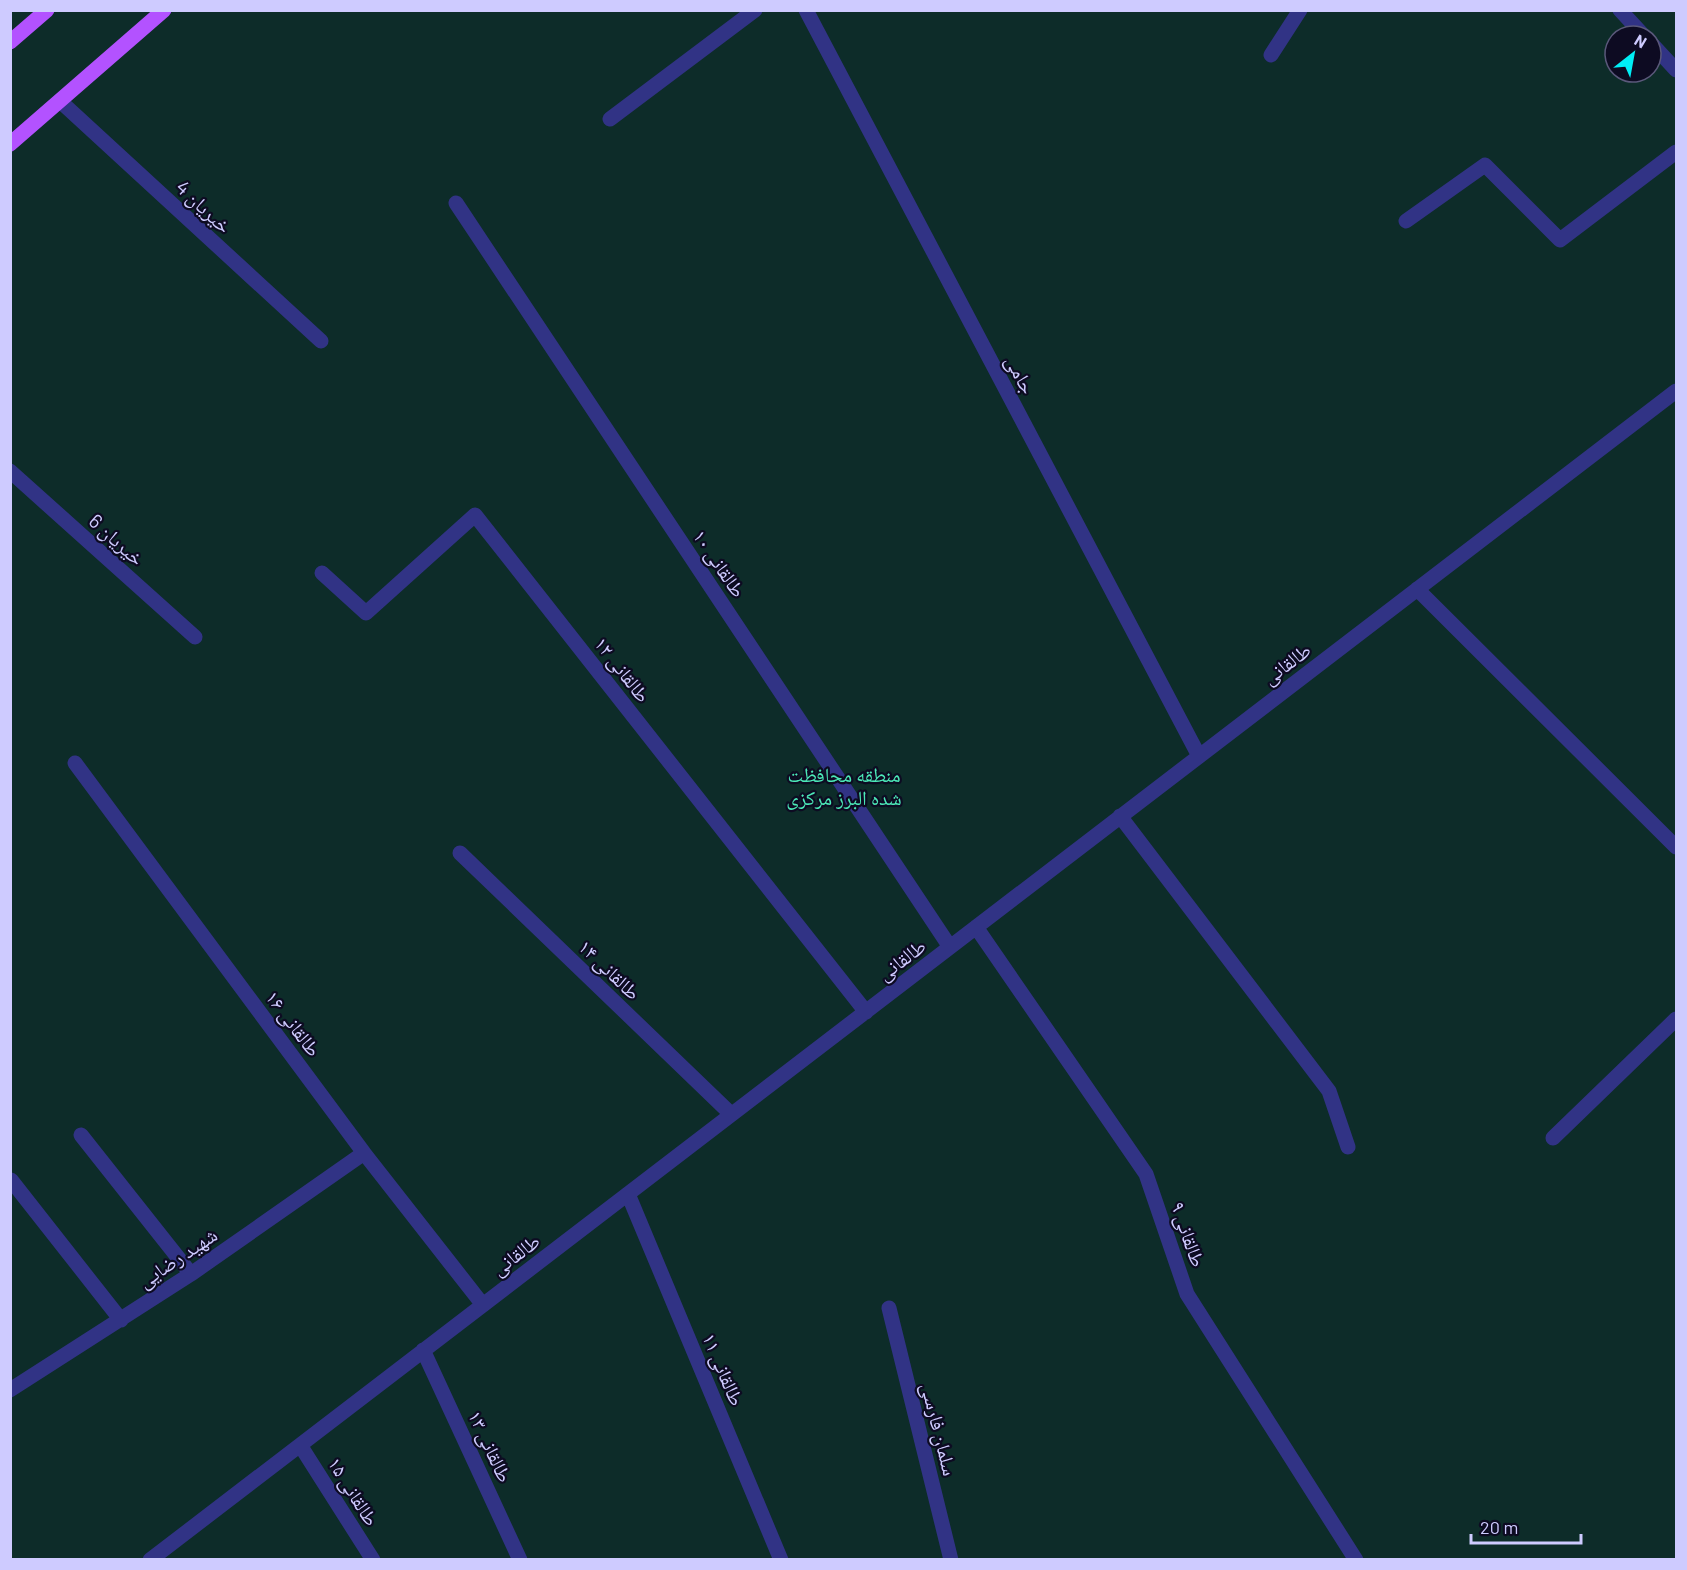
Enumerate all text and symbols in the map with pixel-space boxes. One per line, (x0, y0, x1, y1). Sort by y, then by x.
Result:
north arrow (1603, 24, 1663, 84)
text: N (1632, 30, 1650, 52)
street label: خیریان 4 (171, 174, 237, 238)
street label: جامی (1000, 350, 1041, 398)
street label: خیریان 6 (84, 508, 150, 571)
street label: طالقانی ۱۰ (688, 525, 751, 602)
street label: طالقانی ۱۲ (589, 631, 656, 707)
street label: طالقانی (1257, 637, 1316, 690)
park label: منطقه محافظت شده البرز مرکزی (786, 762, 902, 810)
street label: طالقانی (872, 933, 931, 986)
street label: طالقانی ۱۴ (573, 934, 646, 1005)
street label: طالقانی ۱۶ (261, 985, 327, 1061)
street label: طالقانی ۹ (1166, 1198, 1211, 1270)
street label: شهید رضایی (133, 1222, 222, 1293)
street label: طالقانی (486, 1228, 545, 1281)
street label: طالقانی ۱۱ (697, 1329, 750, 1409)
street label: سلمان فارسی (916, 1380, 963, 1478)
street label: طالقانی ۱۳ (463, 1406, 518, 1486)
street label: طالقانی ۱۵ (323, 1452, 384, 1530)
scale bar (1471, 1507, 1580, 1545)
text: 20 m (1480, 1516, 1518, 1538)

